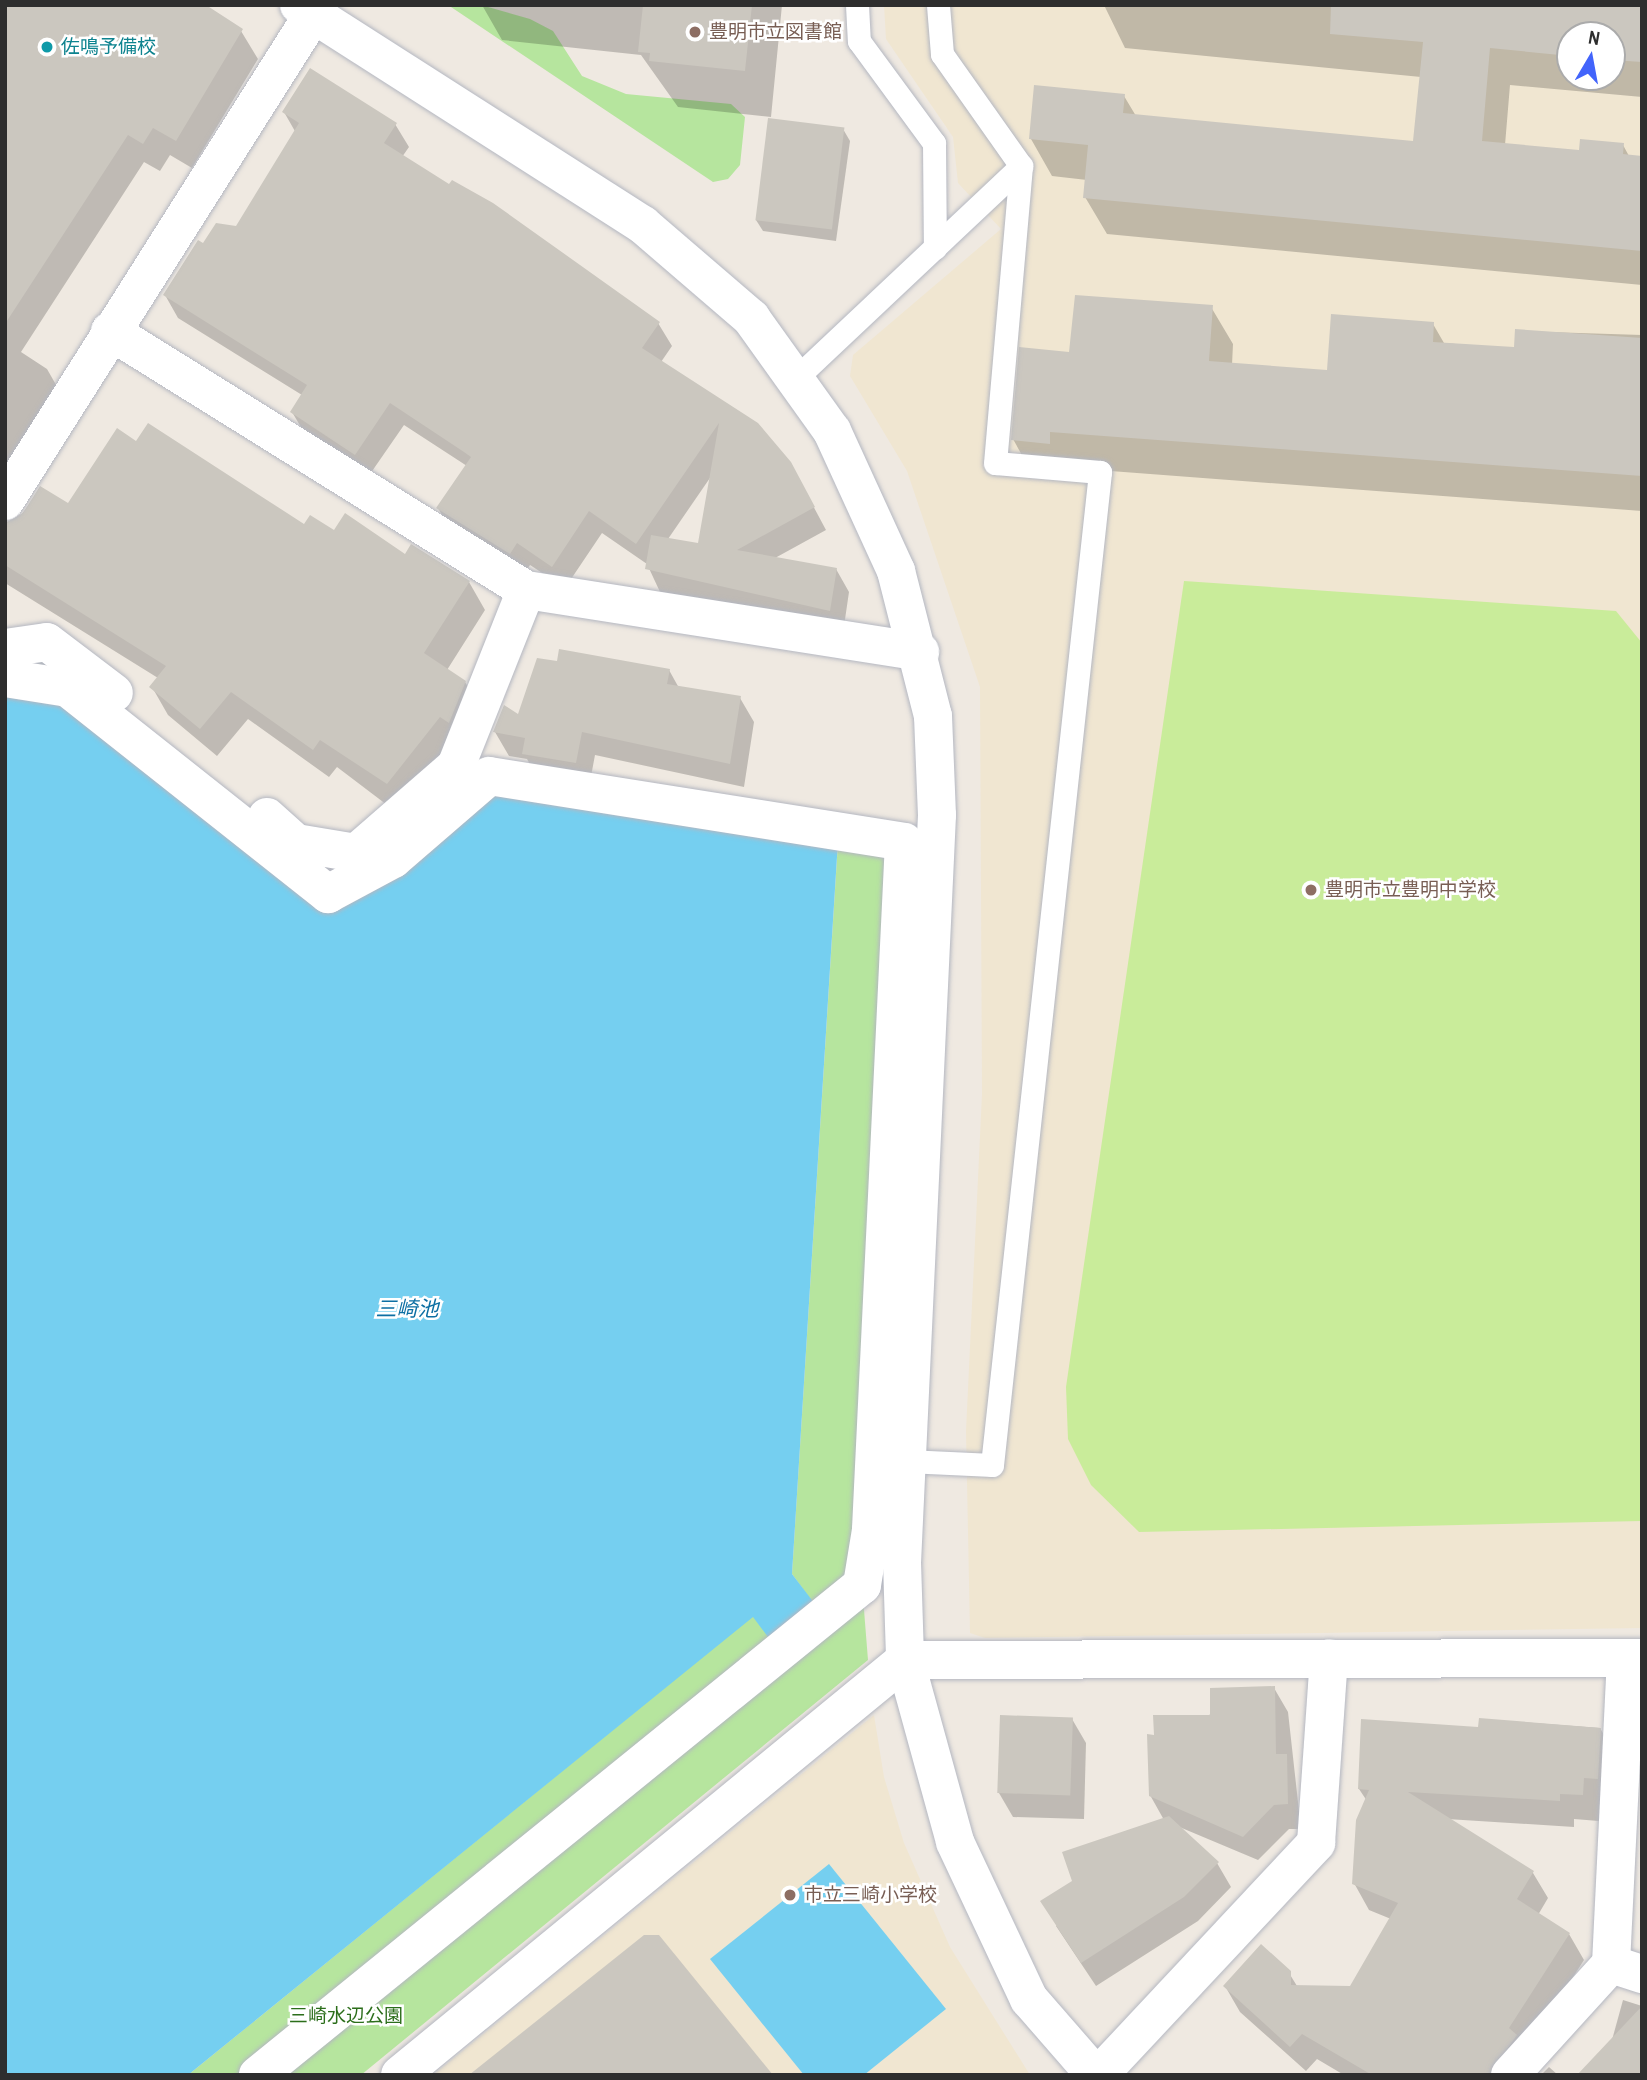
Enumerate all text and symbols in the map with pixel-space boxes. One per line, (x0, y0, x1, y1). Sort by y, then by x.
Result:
place label: 豊明市立図書館 (709, 21, 842, 43)
north arrow (1556, 21, 1626, 91)
marker: 豊明市立図書館 (687, 24, 703, 40)
text: N (1587, 24, 1602, 51)
place label: 佐鳴予備校 (61, 36, 156, 58)
marker: 佐鳴予備校 (39, 39, 55, 55)
place label: 豊明市立豊明中学校 (1325, 879, 1496, 901)
marker: 豊明市立豊明中学校 (1303, 882, 1319, 898)
water label: 三崎池 (376, 1296, 438, 1322)
place label: 市立三崎小学校 (804, 1884, 937, 1906)
marker: 市立三崎小学校 (782, 1887, 798, 1903)
park label: 三崎水辺公園 (289, 2005, 403, 2027)

